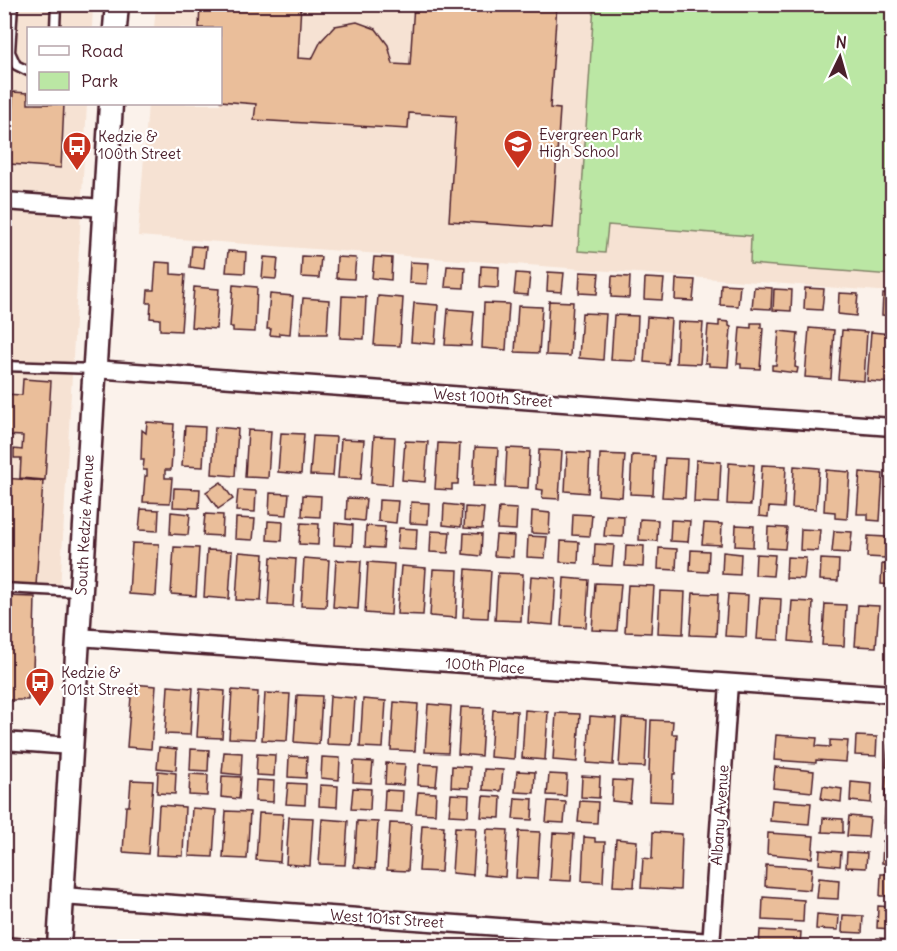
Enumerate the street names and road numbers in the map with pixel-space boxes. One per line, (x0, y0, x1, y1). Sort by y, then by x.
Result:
street label: West 100th Street (433, 384, 553, 411)
street label: South Kedzie Avenue (71, 454, 98, 596)
street label: 100th Place (445, 653, 525, 678)
street label: Albany Avenue (707, 764, 732, 866)
street label: West 101st Street (330, 905, 445, 932)

